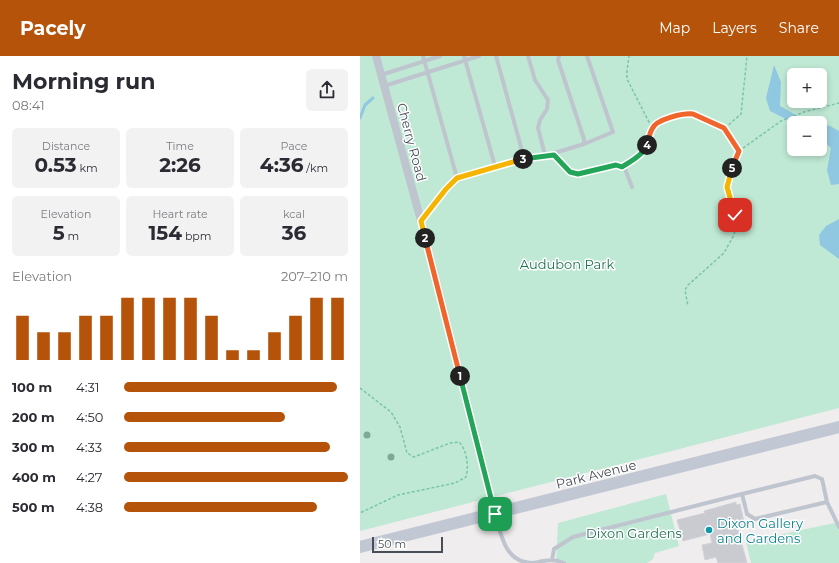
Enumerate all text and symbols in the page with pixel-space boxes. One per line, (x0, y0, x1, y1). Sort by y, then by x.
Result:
text: Pacely (20, 17, 86, 40)
text: Map (659, 19, 690, 37)
text: Layers (712, 19, 757, 37)
text: Share (779, 19, 819, 37)
text: Morning run (12, 68, 155, 95)
map controls (787, 68, 827, 156)
button: + (787, 68, 827, 108)
button: share (306, 69, 348, 111)
text: 08:41 (12, 97, 45, 113)
street label: Cherry Road (394, 101, 430, 183)
button: − (787, 116, 827, 156)
pin: 4 (637, 135, 657, 155)
text: 4 (643, 138, 651, 152)
text: Distance (42, 139, 90, 153)
text: Time (166, 139, 194, 153)
text: Pace (281, 139, 307, 153)
pin: 3 (513, 149, 533, 169)
text: 3 (520, 152, 526, 166)
text: 0.53 (34, 153, 77, 177)
text: 2:26 (159, 153, 201, 177)
text: 4:36 (260, 153, 303, 177)
pin: 5 (722, 158, 742, 178)
text: km (77, 161, 98, 175)
text: /km (303, 161, 328, 175)
text: 5 (729, 161, 735, 175)
pin (718, 198, 752, 232)
icon: check (724, 204, 746, 226)
text: Elevation (41, 207, 91, 221)
text: Heart rate (152, 207, 208, 221)
text: kcal (283, 207, 305, 221)
text: 5 (53, 221, 65, 245)
text: 154 (148, 221, 182, 245)
text: 36 (282, 221, 306, 245)
pin: 2 (415, 228, 435, 248)
text: m (65, 229, 79, 243)
text: bpm (182, 229, 212, 243)
text: 2 (422, 231, 428, 245)
park label: Audubon Park (520, 256, 614, 272)
text: Elevation (12, 268, 72, 284)
text: 207–210 m (281, 268, 348, 284)
pin: 1 (450, 366, 470, 386)
text: 1 (458, 369, 462, 383)
text: 100 m (12, 379, 52, 395)
text: 4:31 (76, 379, 99, 395)
text: 200 m (12, 409, 55, 425)
text: 4:50 (76, 409, 103, 425)
text: 300 m (12, 439, 55, 455)
text: 4:33 (76, 439, 102, 455)
street label: Park Avenue (554, 456, 638, 492)
text: 400 m (12, 469, 56, 485)
text: 4:27 (76, 469, 102, 485)
pin (478, 497, 512, 531)
text: 500 m (12, 499, 55, 515)
text: 4:38 (76, 499, 103, 515)
icon: arrive (484, 503, 506, 525)
place label: Dixon Gallery and Gardens (717, 515, 804, 546)
park label: Dixon Gardens (586, 525, 682, 541)
marker: Dixon Gallery and Gardens (704, 525, 714, 535)
scale bar (372, 535, 443, 554)
text: 50 m (378, 537, 406, 551)

